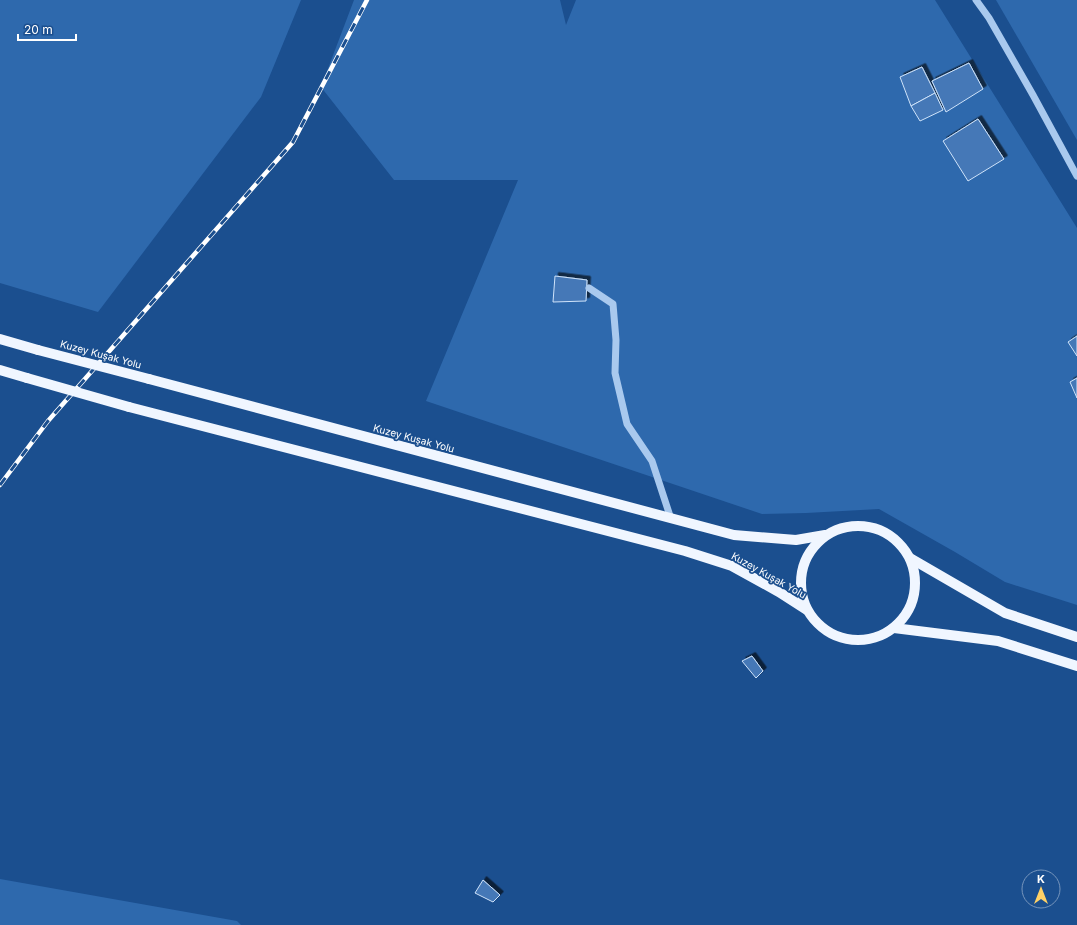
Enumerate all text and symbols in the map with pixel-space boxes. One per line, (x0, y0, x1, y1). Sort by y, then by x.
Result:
scale bar (18, 16, 76, 42)
text: 20 m (24, 22, 53, 37)
street label: Kuzey Kuşak Yolu (59, 337, 143, 371)
street label: Kuzey Kuşak Yolu (372, 421, 456, 455)
street label: Kuzey Kuşak Yolu (730, 549, 809, 601)
north arrow (1021, 869, 1061, 909)
text: K (1037, 872, 1045, 886)

